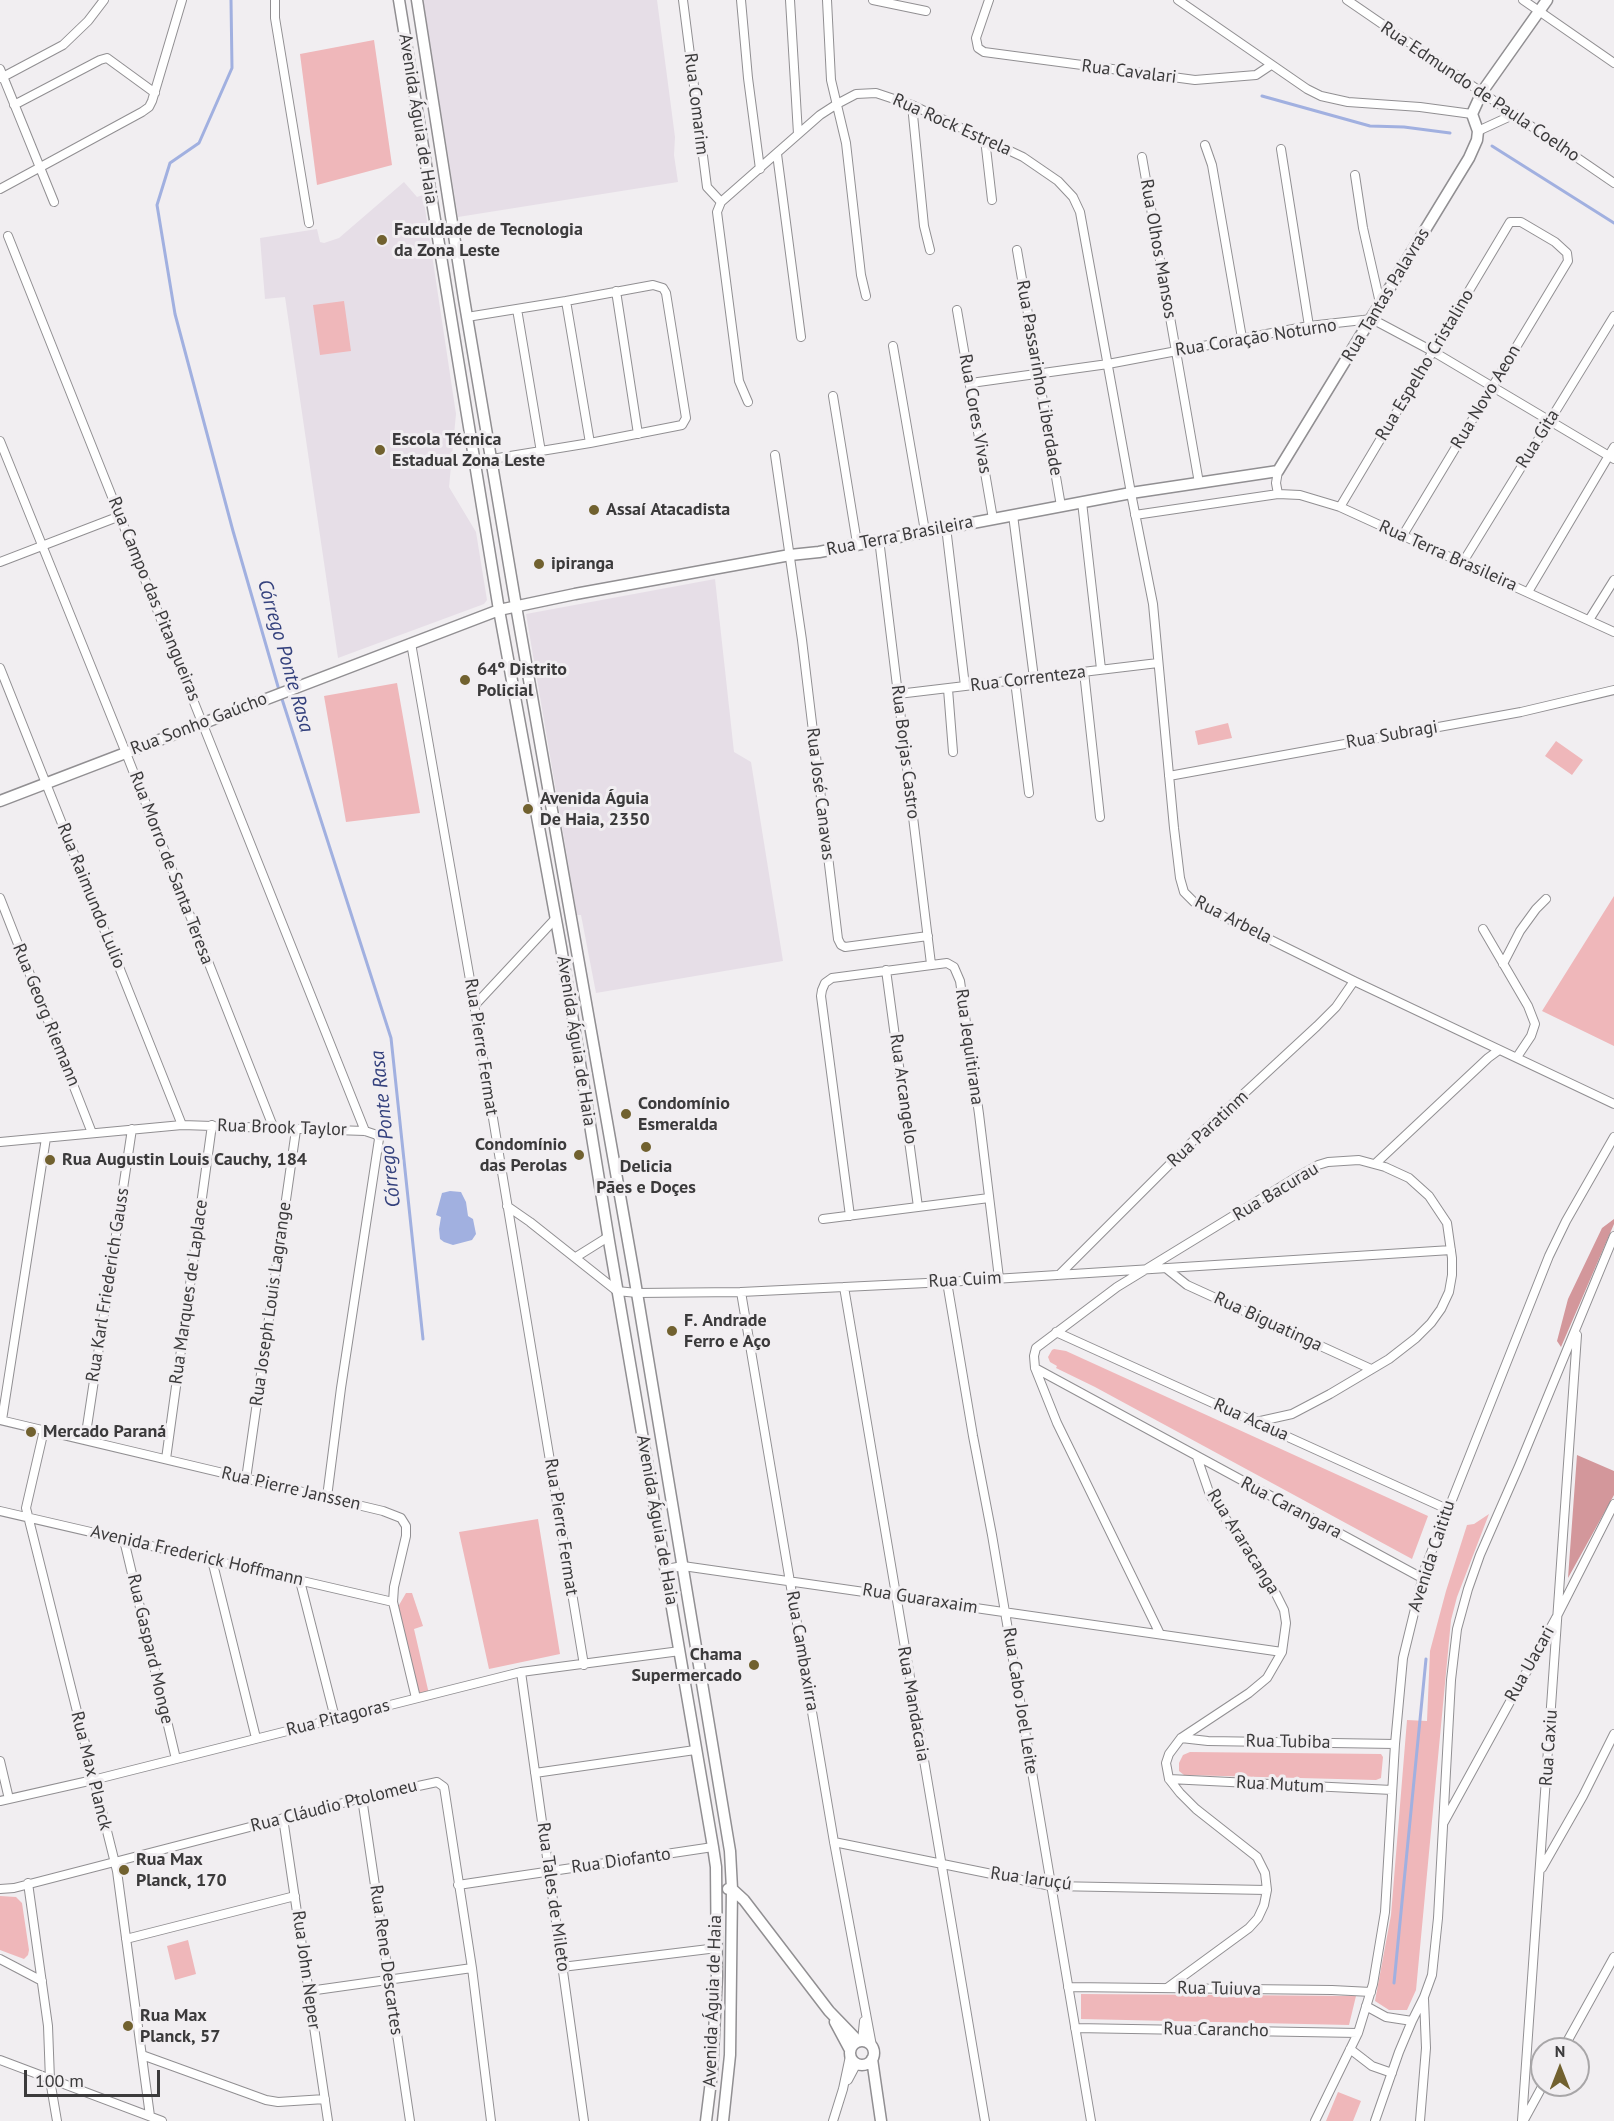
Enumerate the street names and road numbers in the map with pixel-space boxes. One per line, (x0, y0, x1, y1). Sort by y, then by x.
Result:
street label: Rua Edmundo de Paula Coelho (1376, 17, 1584, 167)
street label: Avenida Águia de Haia (394, 32, 442, 206)
street label: Rua Comarim (679, 52, 713, 156)
street label: Rua Cavalari (1080, 55, 1178, 89)
street label: Rua Rock Estrela (889, 89, 1015, 161)
street label: Rua Olhos Mansos (1135, 178, 1181, 320)
street label: Rua Tantas Palavras (1338, 224, 1434, 366)
street label: Rua Passarinho Liberdade (1011, 279, 1067, 477)
street label: Rua Espelho Cristalino (1371, 285, 1479, 445)
street label: Rua Coração Noturno (1174, 315, 1338, 361)
street label: Rua Novo Aeon (1447, 341, 1525, 453)
street label: Rua Cores Vivas (954, 352, 996, 476)
street label: Rua Gita (1512, 406, 1564, 472)
street label: Rua Campo das Pitangueiras (103, 494, 205, 704)
street label: Rua Terra Brasileira (825, 511, 975, 561)
street label: Rua Terra Brasileira (1376, 516, 1520, 596)
street label: Rua Correnteza (969, 661, 1087, 697)
street label: Rua Borjas Castro (886, 684, 924, 820)
street label: Rua Sonho Gaúcho (128, 688, 270, 760)
street label: Rua Subragi (1345, 716, 1439, 754)
street label: Rua José Canavas (801, 727, 839, 861)
street label: Rua Morro de Santa Teresa (124, 768, 218, 968)
street label: Rua Raimundo Lulio (52, 820, 130, 972)
street label: Rua Arbela (1191, 891, 1275, 949)
street label: Rua Georg Riemann (8, 940, 84, 1090)
street label: Avenida Águia de Haia (552, 954, 600, 1128)
street label: Rua Pierre Fermat (460, 977, 502, 1117)
street label: Rua Jequitirana (950, 988, 988, 1106)
street label: Rua Arcangelo (885, 1032, 921, 1146)
street label: Rua Paratinm (1163, 1086, 1253, 1172)
street label: Rua Brook Taylor (217, 1115, 347, 1141)
street label: Rua Bacurau (1229, 1158, 1323, 1226)
street label: Rua Karl Friederich Gauss (82, 1186, 134, 1384)
street label: Rua Marques de Laplace (165, 1198, 213, 1386)
street label: Rua Joseph Louis Lagrange (246, 1200, 296, 1408)
street label: Rua Cuim (928, 1267, 1002, 1293)
street label: Rua Biguatinga (1210, 1287, 1326, 1357)
street label: Rua Acaua (1210, 1394, 1292, 1446)
street label: Avenida Águia de Haia (631, 1433, 683, 1607)
street label: Rua Pierre Fermat (540, 1457, 582, 1597)
street label: Rua Pierre Janssen (219, 1462, 363, 1516)
street label: Rua Carangara (1237, 1472, 1345, 1544)
street label: Rua Araracanga (1202, 1485, 1284, 1599)
street label: Avenida Caititu (1404, 1497, 1460, 1615)
street label: Avenida Frederick Hoffmann (88, 1521, 306, 1591)
street label: Rua Gaspard Monge (122, 1572, 178, 1726)
street label: Rua Guaraxaim (861, 1579, 979, 1619)
street label: Rua Cambaxirra (781, 1589, 823, 1713)
street label: Rua Uacari (1501, 1623, 1559, 1705)
street label: Rua Cabo Joel Leite (998, 1626, 1042, 1776)
street label: Rua Mandacaia (892, 1645, 934, 1763)
street label: Rua Pitagoras (284, 1695, 392, 1741)
street label: Rua Max Planck (66, 1709, 116, 1833)
street label: Rua Caxiu (1536, 1709, 1562, 1787)
street label: Rua Tubiba (1245, 1730, 1331, 1754)
street label: Rua Mutum (1235, 1772, 1325, 1798)
street label: Rua Cláudio Ptolomeu (248, 1775, 420, 1837)
street label: Rua Tales de Mileto (532, 1821, 574, 1973)
street label: Rua Diofanto (570, 1843, 672, 1879)
street label: Rua Iaruçú (989, 1863, 1073, 1895)
street label: Rua Rene Descartes (365, 1883, 407, 2037)
street label: Rua John Neper (287, 1909, 325, 2031)
street label: Avenida Águia de Haia (699, 1915, 727, 2087)
street label: Rua Tuiuva (1177, 1977, 1261, 2001)
street label: Rua Carancho (1163, 2018, 1269, 2042)

